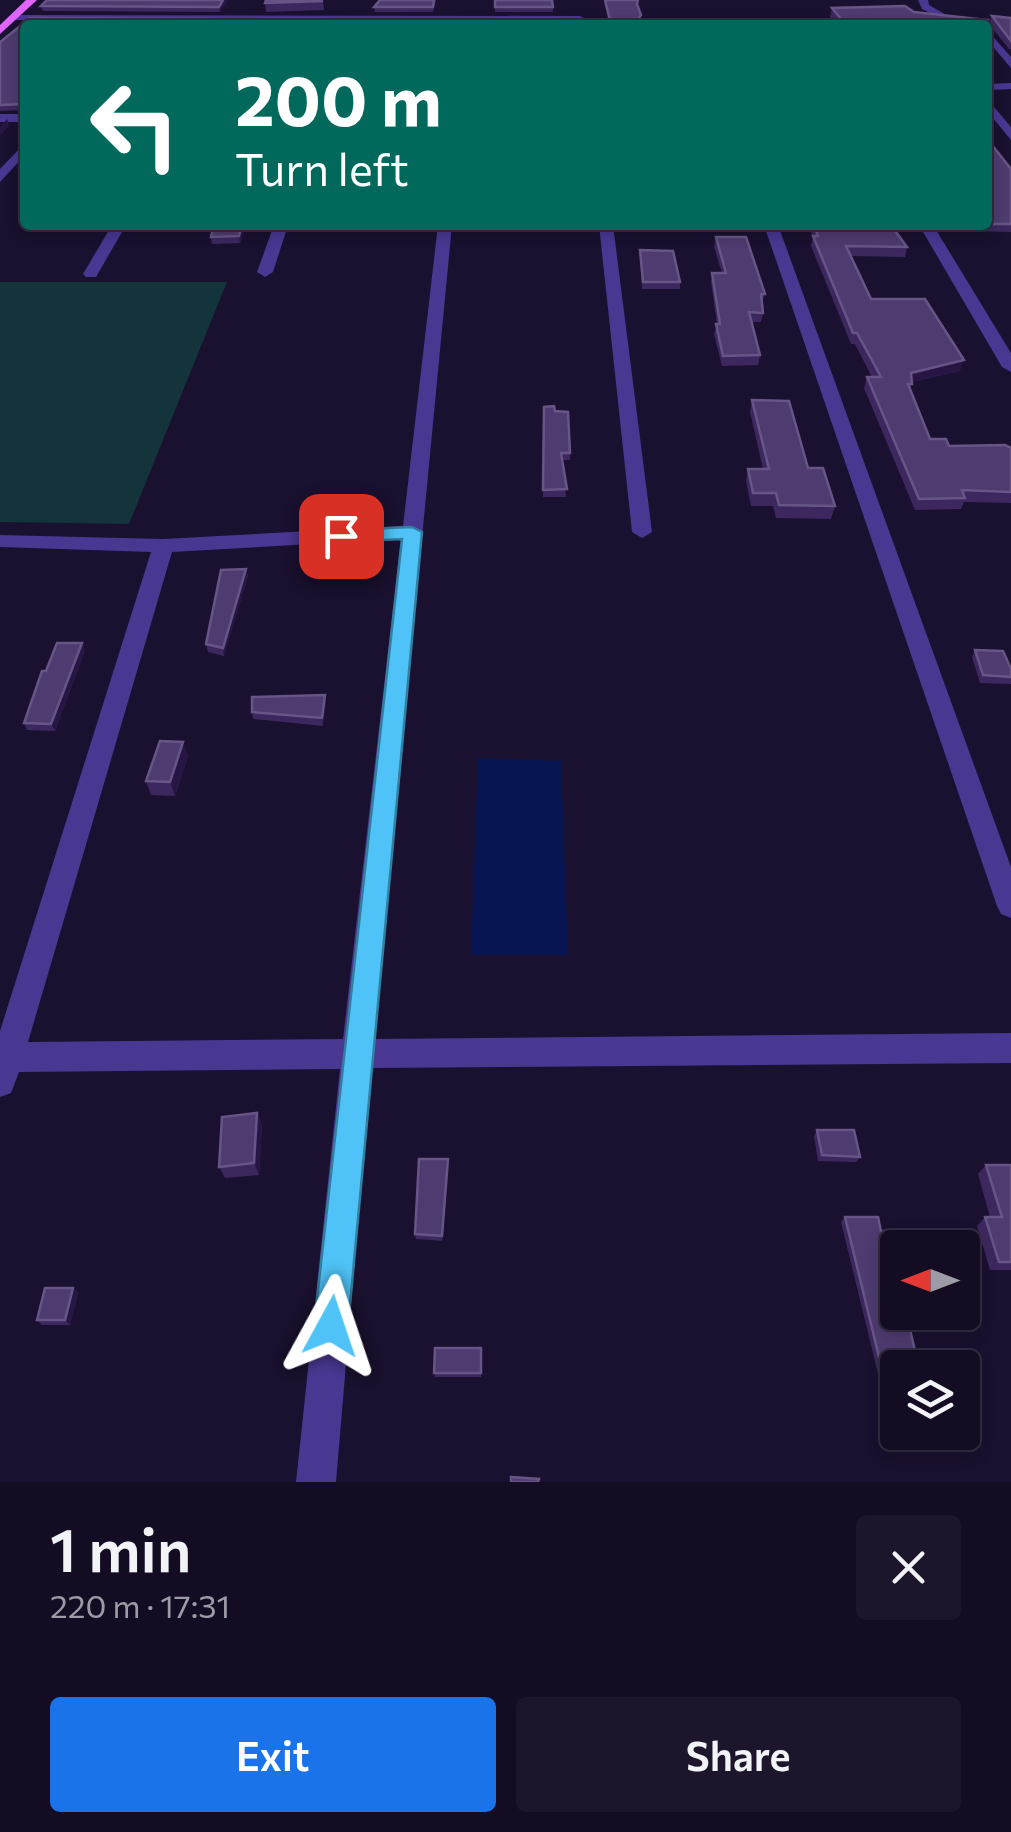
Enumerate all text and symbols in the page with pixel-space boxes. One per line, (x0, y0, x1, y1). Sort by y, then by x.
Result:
text: 200 m (235, 55, 442, 140)
icon: left (70, 60, 200, 190)
text: Turn left (235, 140, 409, 195)
pin (299, 494, 384, 579)
icon: arrive (314, 509, 369, 564)
north arrow (880, 1230, 980, 1330)
map controls (880, 1230, 980, 1450)
position arrow (279, 1274, 383, 1378)
button: layers (880, 1350, 980, 1450)
text: 1 min (50, 1511, 191, 1584)
button: close (856, 1515, 961, 1620)
text: 220 m · 17:31 (50, 1585, 230, 1625)
button: Exit (50, 1697, 496, 1812)
button: Share (516, 1697, 961, 1812)

